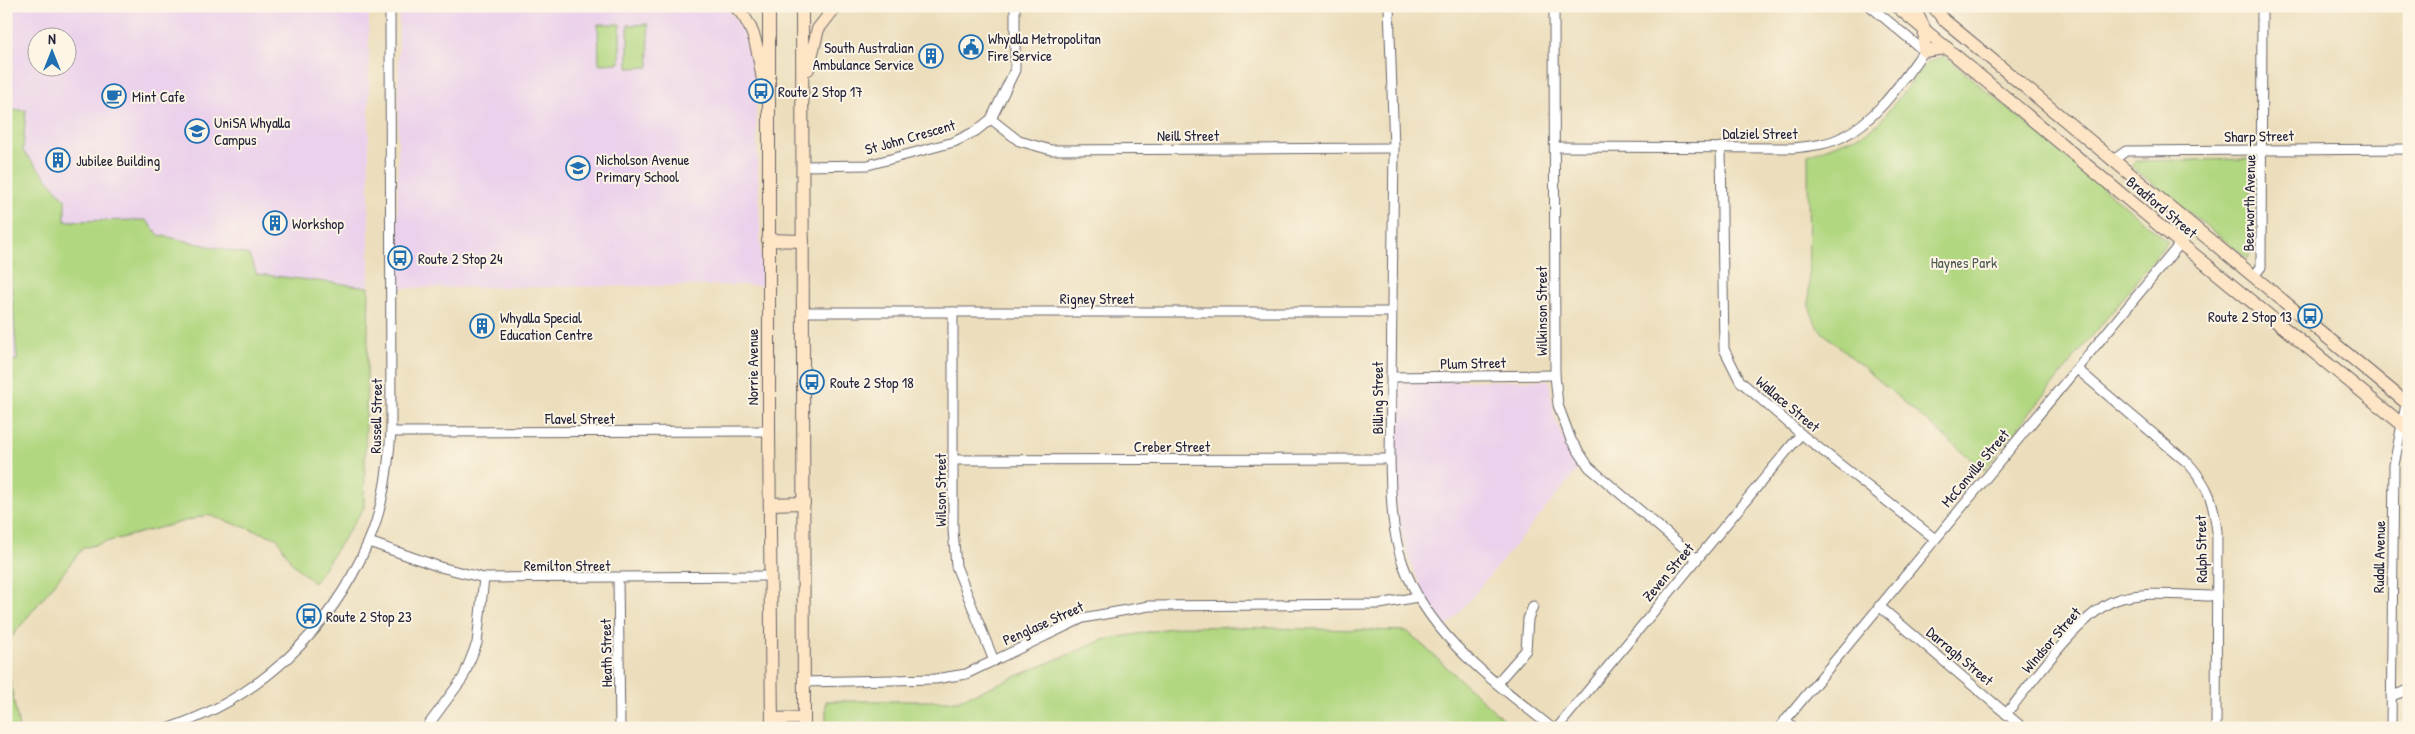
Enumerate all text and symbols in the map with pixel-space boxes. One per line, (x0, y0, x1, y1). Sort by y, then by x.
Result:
north arrow (28, 28, 78, 78)
place label: Whyalla Metropolitan Fire Service (987, 28, 1101, 66)
text: N (48, 29, 56, 48)
public building icon: Whyalla Metropolitan Fire Service (958, 34, 984, 60)
place label: South Australian Ambulance Service (813, 37, 914, 75)
building icon: South Australian Ambulance Service (918, 43, 944, 69)
bus stop icon: Route 2 Stop 17 (748, 78, 774, 104)
place label: Route 2 Stop 17 (778, 81, 863, 102)
cafe icon: Mint Cafe (101, 83, 127, 109)
place label: Mint Cafe (132, 86, 185, 107)
place label: UniSA Whyalla Campus (214, 112, 290, 150)
street label: St John Crescent (862, 114, 958, 160)
school or university icon: UniSA Whyalla Campus (184, 118, 210, 144)
street label: Dalziel Street (1722, 123, 1798, 144)
street label: Neill Street (1157, 125, 1220, 146)
street label: Sharp Street (2224, 125, 2295, 147)
building icon: Jubilee Building (45, 147, 71, 173)
place label: Nicholson Avenue Primary School (596, 149, 690, 187)
place label: Jubilee Building (76, 150, 160, 171)
street label: Beerworth Avenue (2238, 154, 2260, 252)
school or university icon: Nicholson Avenue Primary School (565, 155, 591, 181)
street label: Bradford Street (2122, 171, 2203, 243)
building icon: Workshop (262, 210, 288, 236)
place label: Workshop (292, 213, 344, 234)
bus stop icon: Route 2 Stop 24 (387, 245, 413, 271)
place label: Route 2 Stop 24 (418, 248, 503, 269)
park label: Haynes Park (1931, 252, 1997, 273)
street label: Wilkinson Street (1531, 265, 1552, 356)
street label: Rigney Street (1060, 288, 1135, 309)
bus stop icon: Route 2 Stop 13 (2297, 303, 2323, 329)
place label: Route 2 Stop 13 (2208, 306, 2292, 327)
place label: Whyalla Special Education Centre (500, 307, 593, 345)
building icon: Whyalla Special Education Centre (469, 313, 495, 339)
street label: Norrie Avenue (742, 329, 763, 405)
street label: Plum Street (1440, 352, 1507, 374)
street label: Billing Street (1367, 361, 1388, 434)
bus stop icon: Route 2 Stop 18 (799, 369, 825, 395)
street label: Wallace Street (1752, 371, 1825, 438)
place label: Route 2 Stop 18 (830, 372, 914, 393)
street label: Russell Street (365, 377, 387, 454)
street label: Flavel Street (544, 408, 616, 429)
street label: McConville Street (1936, 424, 2014, 512)
street label: Creber Street (1134, 436, 1211, 457)
street label: Wilson Street (930, 452, 951, 527)
street label: Ralph Street (2190, 514, 2212, 583)
street label: Rudall Avenue (2368, 521, 2390, 593)
street label: Zeven Street (1637, 538, 1699, 606)
street label: Remilton Street (524, 555, 611, 576)
street label: Penglase Street (999, 595, 1088, 650)
street label: Windsor Street (2016, 602, 2086, 678)
bus stop icon: Route 2 Stop 23 (296, 603, 322, 629)
place label: Route 2 Stop 23 (326, 606, 412, 627)
street label: Heath Street (595, 618, 617, 688)
street label: Darragh Street (1922, 622, 1999, 691)

